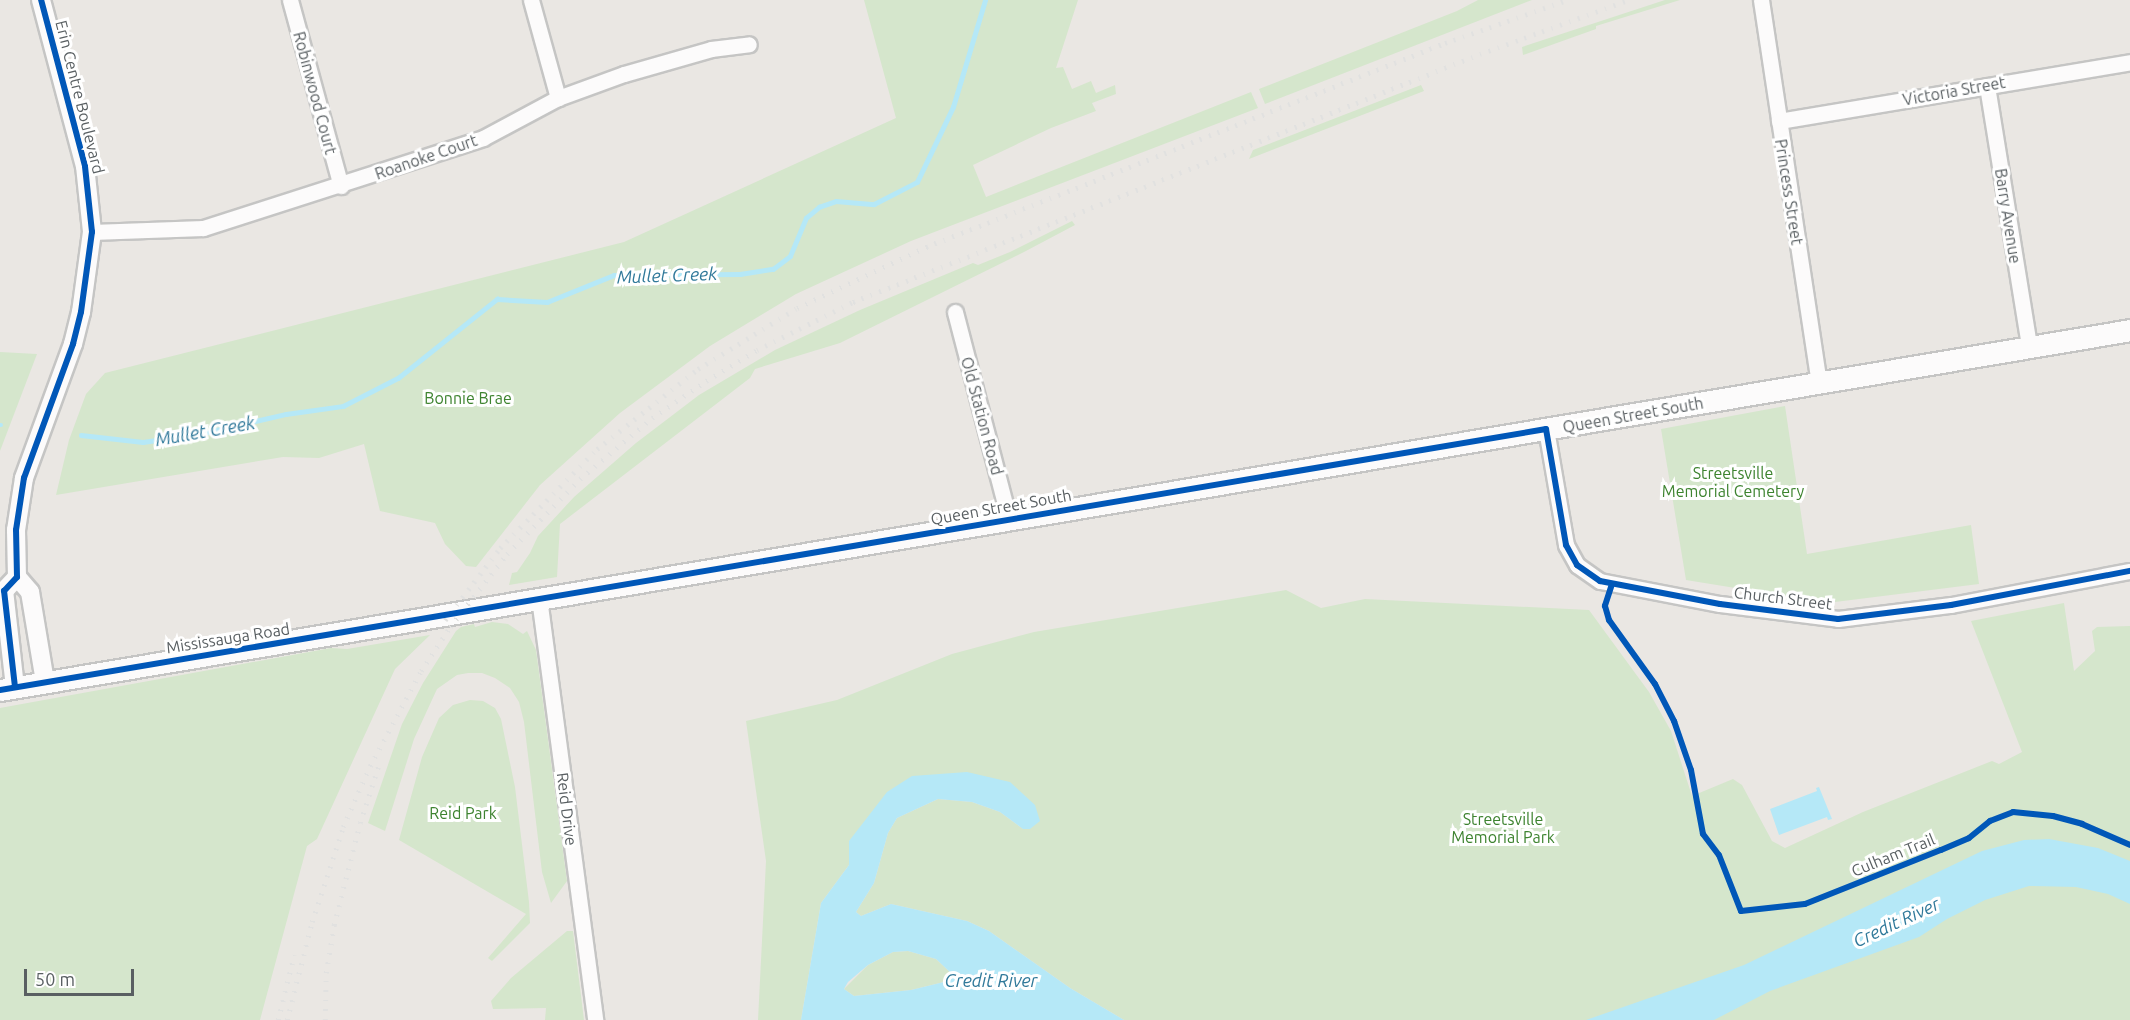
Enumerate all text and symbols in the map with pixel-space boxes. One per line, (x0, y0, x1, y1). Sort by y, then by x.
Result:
street label: Erin Centre Boulevard (52, 18, 108, 176)
street label: Robinwood Court (289, 29, 341, 157)
street label: Victoria Street (1901, 73, 2007, 109)
street label: Roanoke Court (372, 131, 480, 183)
street label: Princess Street (1771, 138, 1807, 246)
street label: Barry Avenue (1991, 167, 2025, 265)
water label: Mullet Creek (616, 262, 718, 288)
street label: Old Station Road (957, 355, 1007, 477)
park label: Bonnie Brae (424, 388, 512, 408)
street label: Queen Street South (1561, 393, 1705, 437)
water label: Mullet Creek (154, 412, 256, 450)
park label: Streetsville Memorial Cemetery (1662, 463, 1804, 501)
street label: Queen Street South (929, 485, 1073, 529)
street label: Church Street (1733, 582, 1833, 614)
street label: Mississauga Road (165, 619, 291, 657)
street label: Reid Drive (553, 771, 581, 847)
park label: Reid Park (429, 803, 497, 823)
park label: Streetsville Memorial Park (1451, 809, 1555, 847)
street label: Culham Trail (1848, 830, 1938, 880)
water label: Credit River (1849, 893, 1943, 951)
scale bar (27, 957, 136, 995)
text: 50 m (35, 969, 75, 989)
water label: Credit River (945, 969, 1037, 991)

